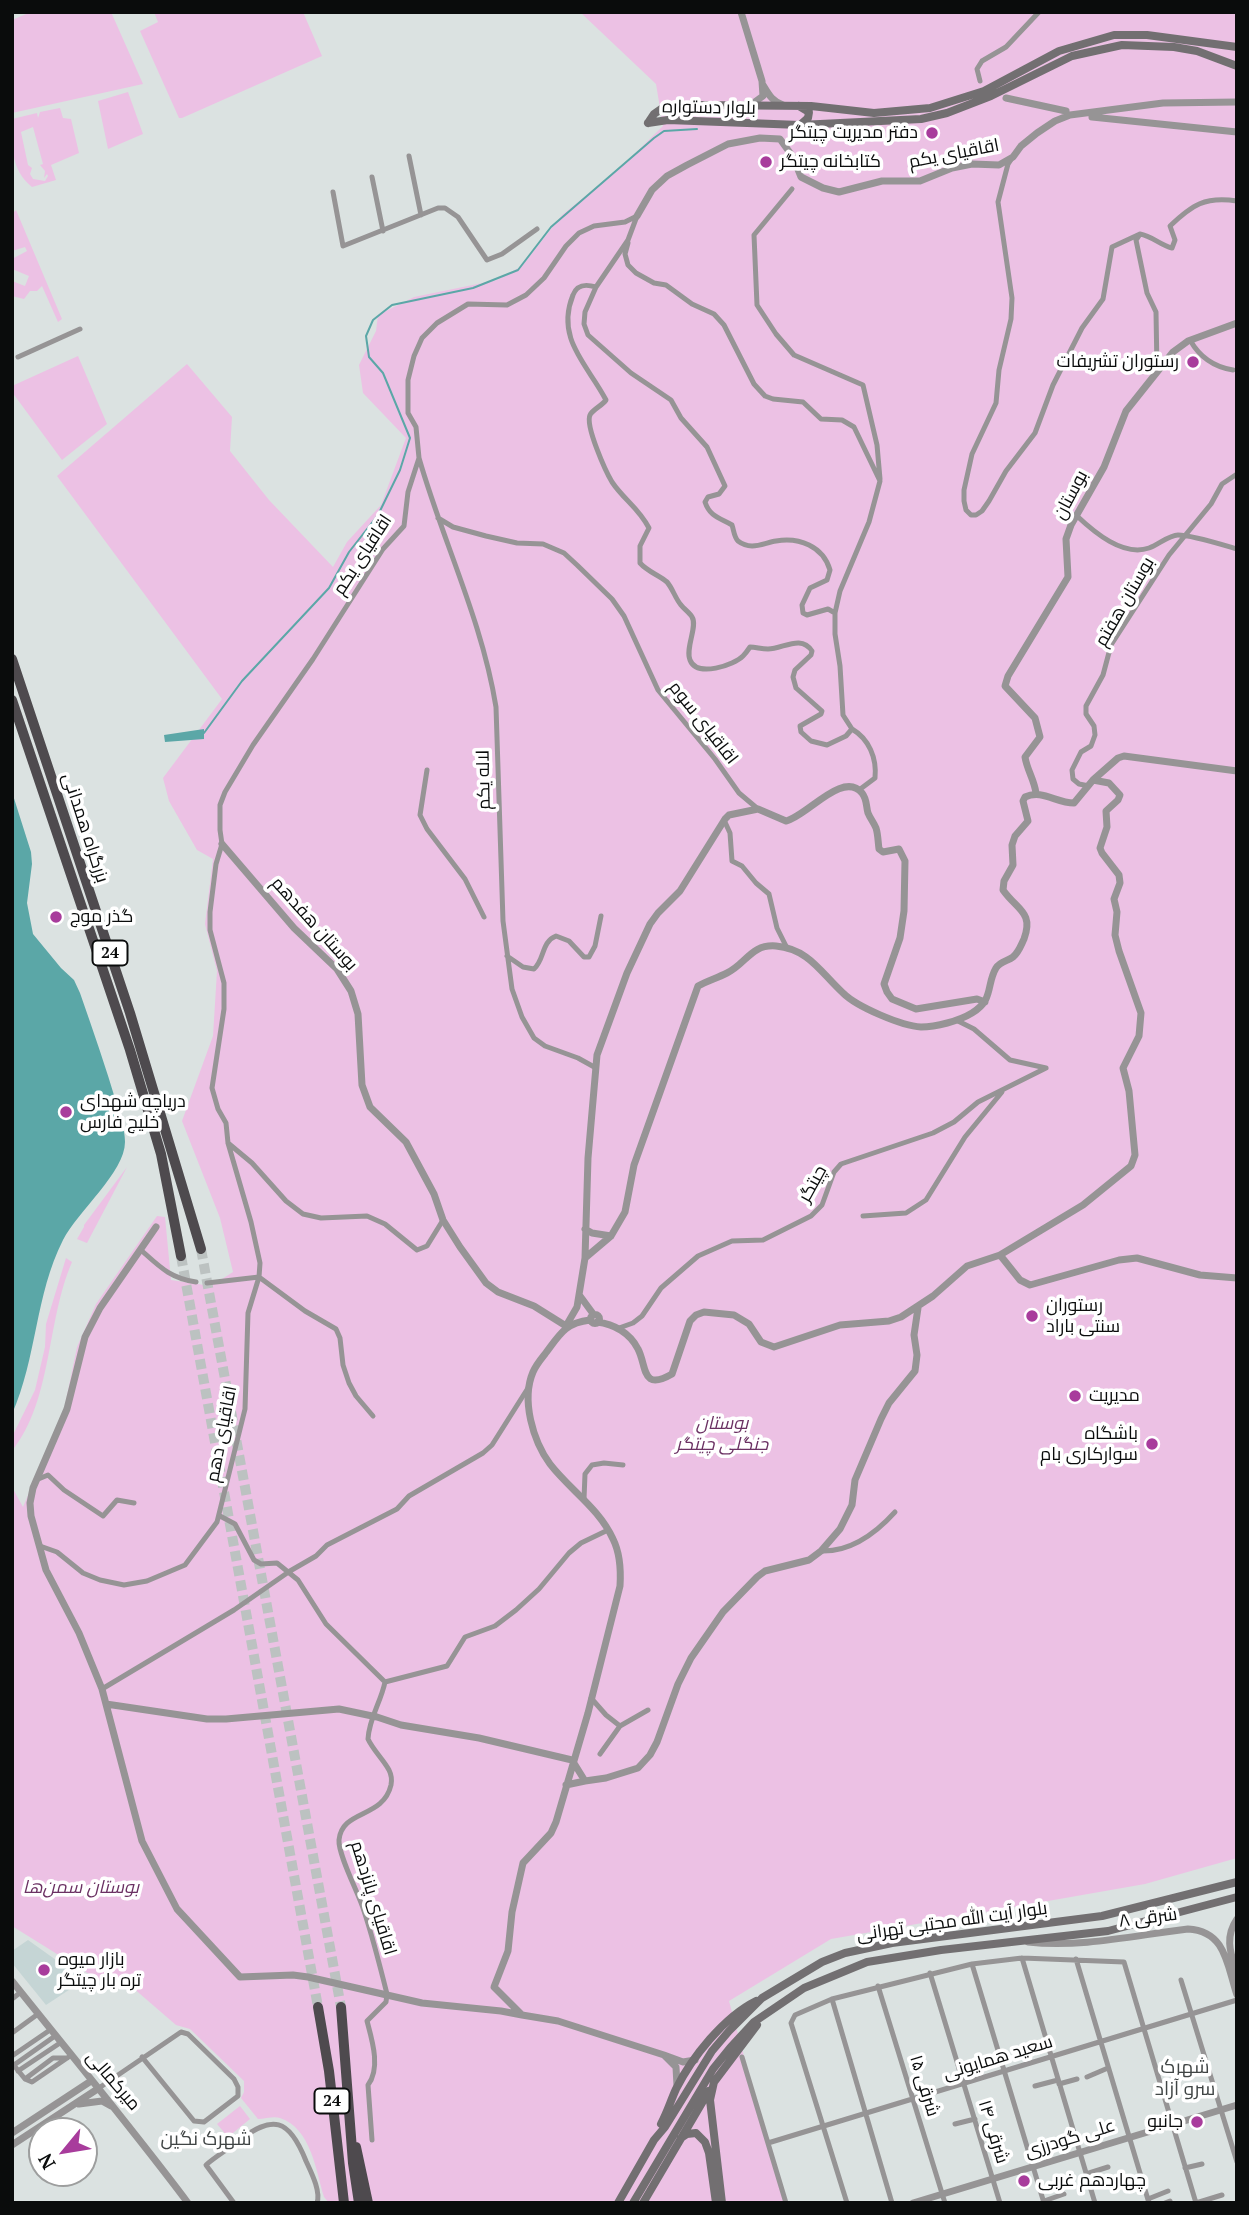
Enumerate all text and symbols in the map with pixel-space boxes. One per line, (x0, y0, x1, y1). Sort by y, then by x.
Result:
street label: بلوار دستواره (662, 96, 756, 120)
place label: دفتر مدیریت چیتگر (789, 122, 918, 144)
marker: دفتر مدیریت چیتگر (924, 125, 940, 141)
street label: اقاقیای یکم (907, 135, 1001, 173)
place label: کتابخانه چیتگر (780, 151, 881, 173)
marker: کتابخانه چیتگر (758, 154, 774, 170)
place label: رستوران تشریفات (1057, 351, 1179, 373)
marker: رستوران تشریفات (1185, 354, 1201, 370)
street label: بوستان (1049, 467, 1093, 523)
street label: اقاقیای یکم (329, 511, 397, 599)
street label: بوستان هفتم (1091, 553, 1159, 651)
street label: اقاقیای سوم (664, 677, 742, 769)
street label: لاله یکم (473, 750, 495, 810)
street label: بزرگراه همدانی (57, 771, 113, 885)
street label: بوستان هفدهم (266, 873, 362, 975)
place label: گذر موج (70, 906, 133, 928)
marker: گذر موج (48, 909, 64, 925)
road number: 24 (92, 940, 128, 965)
place label: دریاچه شهدای خلیج فارس (80, 1091, 186, 1134)
marker: دریاچه شهدای خلیج فارس (58, 1104, 74, 1120)
street label: چیتگر (794, 1162, 832, 1206)
place label: رستوران سنتی باراد (1046, 1295, 1120, 1338)
marker: رستوران سنتی باراد (1024, 1308, 1040, 1324)
street label: اقاقیای دهم (202, 1384, 242, 1484)
place label: مدیریت (1089, 1385, 1140, 1407)
marker: مدیریت (1067, 1388, 1083, 1404)
park label: بوستان جنگلی چیتگر (676, 1413, 768, 1456)
place label: باشگاه سوارکاری بام (1040, 1423, 1138, 1466)
marker: باشگاه سوارکاری بام (1144, 1436, 1160, 1452)
street label: اقاقیای پانزدهم (345, 1838, 401, 1958)
park label: بوستان سمن‌ها (23, 1877, 139, 1899)
street label: بلوار آیت الله مجتبی تهرانی (855, 1898, 1049, 1946)
street label: ۸ شرقی (1117, 1904, 1179, 1932)
place label: بازار میوه تره بار چیتگر (58, 1949, 141, 1992)
marker: بازار میوه تره بار چیتگر (36, 1962, 52, 1978)
street label: سعید همایونی (941, 2031, 1055, 2085)
street label: میرکمالی (81, 2047, 145, 2115)
street label: ۱۵ شرقی (904, 2053, 944, 2119)
district label: شهرک سرو آزاد (1155, 2057, 1215, 2101)
road number: 24 (314, 2088, 350, 2114)
street label: ۱۴ شرقی (973, 2098, 1013, 2166)
place label: جانبو (1147, 2111, 1183, 2133)
marker: جانبو (1189, 2114, 1205, 2130)
street label: علی گودرزی (1022, 2115, 1118, 2163)
north arrow (28, 2117, 98, 2187)
district label: شهرک نگین (161, 2129, 251, 2151)
text: N (32, 2149, 61, 2174)
place label: چهاردهم غربی (1038, 2170, 1146, 2192)
marker: چهاردهم غربی (1016, 2173, 1032, 2189)

